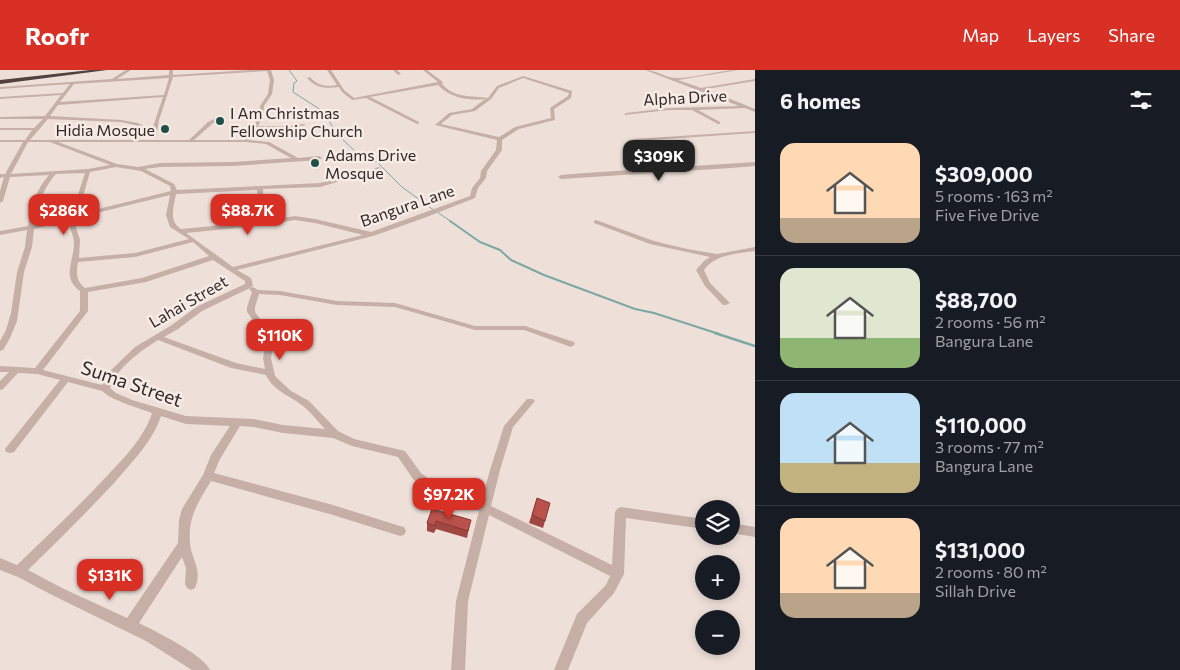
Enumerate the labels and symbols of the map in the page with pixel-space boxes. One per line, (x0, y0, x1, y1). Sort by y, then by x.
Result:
street label: Alpha Drive (643, 85, 727, 109)
place label: I Am Christmas Fellowship Church (230, 103, 363, 140)
marker: I Am Christmas Fellowship Church (214, 115, 226, 127)
place label: Hidia Mosque (55, 120, 155, 139)
marker: Hidia Mosque (159, 123, 171, 135)
pin: $309K (624, 140, 694, 182)
place label: Adams Drive Mosque (325, 145, 416, 182)
marker: Adams Drive Mosque (309, 157, 321, 169)
street label: Bangura Lane (357, 180, 457, 230)
pin: $286K (29, 194, 99, 236)
pin: $88.7K (207, 194, 289, 236)
street label: Lahai Street (145, 271, 231, 331)
pin: $110K (245, 318, 315, 361)
street label: Suma Street (78, 355, 186, 411)
pin: $97.2K (408, 478, 490, 520)
pin: $131K (75, 558, 145, 601)

